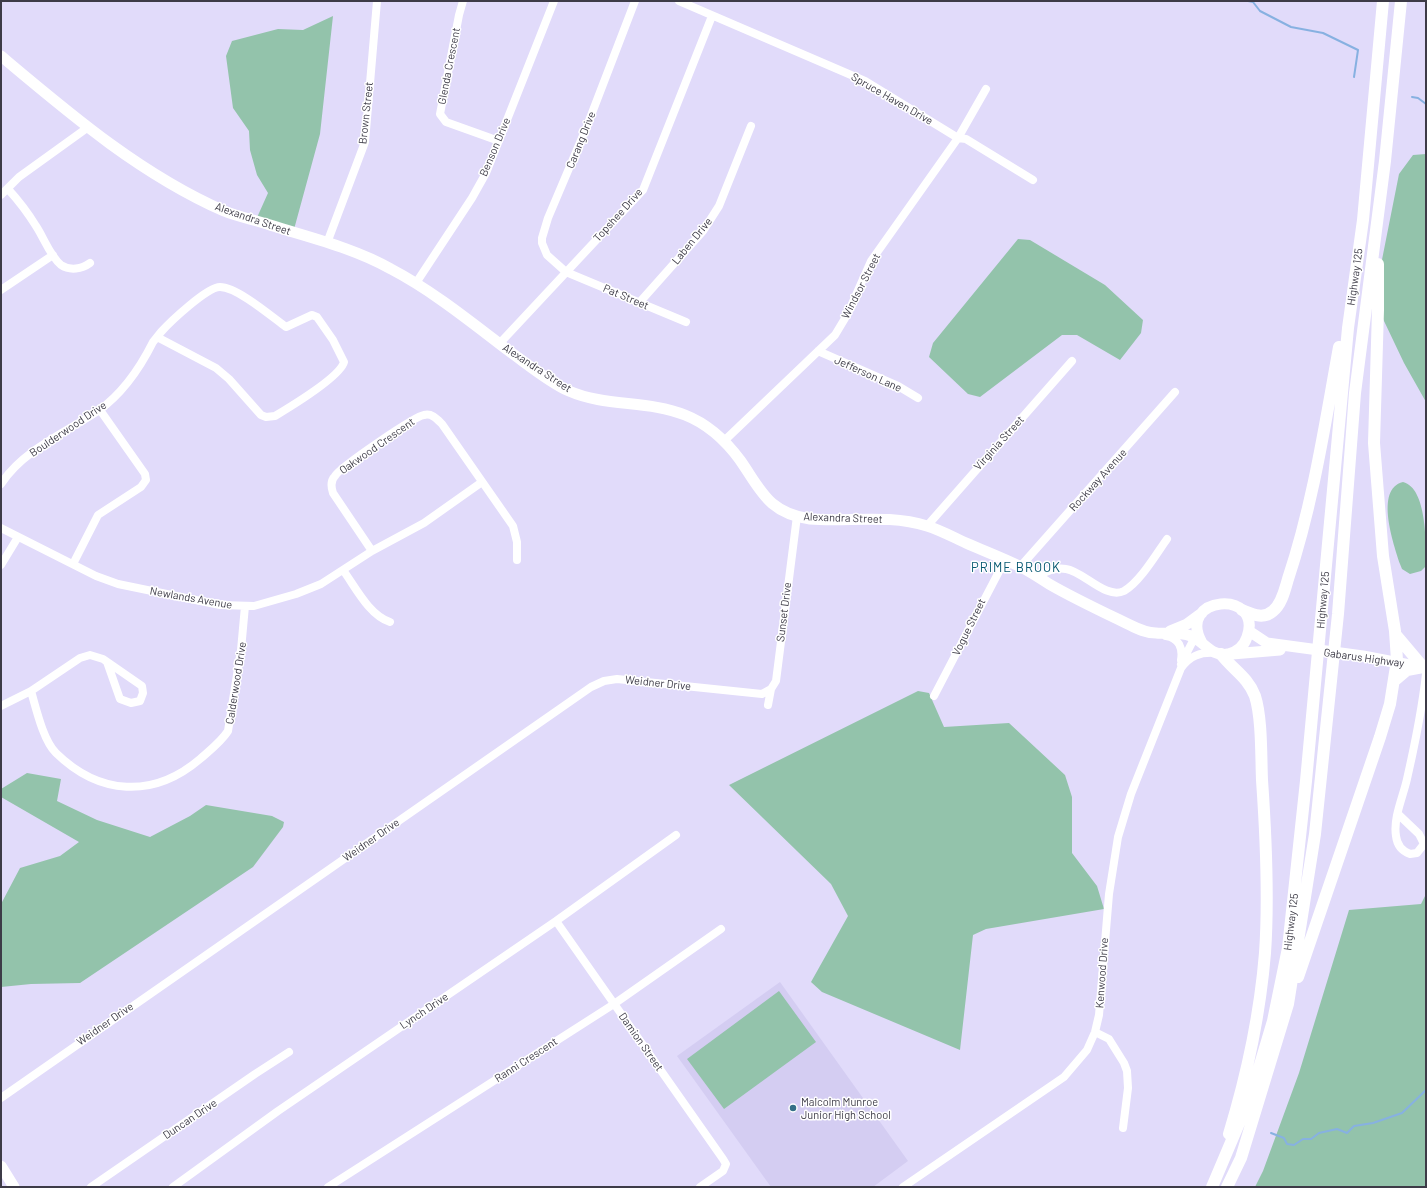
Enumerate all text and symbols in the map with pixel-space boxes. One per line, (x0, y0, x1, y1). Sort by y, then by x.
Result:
street label: Glenda Crescent (435, 26, 463, 106)
street label: Spruce Haven Drive (849, 70, 935, 128)
street label: Brown Street (356, 81, 376, 145)
street label: Carang Drive (564, 110, 598, 170)
street label: Benson Drive (477, 116, 513, 178)
street label: Topshee Drive (591, 186, 645, 244)
street label: Alexandra Street (213, 200, 293, 238)
street label: Laben Drive (669, 215, 715, 267)
street label: Highway 125 (1344, 247, 1366, 307)
street label: Windsor Street (839, 251, 883, 321)
street label: Pat Street (601, 281, 651, 313)
street label: Alexandra Street (500, 341, 574, 395)
street label: Jefferson Lane (832, 353, 904, 395)
street label: Boulderwood Drive (27, 398, 109, 460)
street label: Virginia Street (971, 413, 1027, 473)
street label: Oakwood Crescent (337, 415, 417, 477)
street label: Rockway Avenue (1066, 446, 1130, 514)
street label: Alexandra Street (803, 510, 883, 526)
district label: PRIME BROOK (971, 560, 1061, 576)
street label: Highway 125 (1314, 571, 1332, 629)
street label: Sunset Drive (774, 581, 794, 643)
street label: Newlands Avenue (149, 584, 233, 612)
street label: Vogue Street (950, 596, 988, 658)
street label: Calderwood Drive (223, 641, 249, 725)
street label: Gabarus Highway (1323, 646, 1405, 670)
street label: Weidner Drive (624, 673, 692, 693)
street label: Weidner Drive (340, 816, 402, 864)
street label: Highway 125 (1281, 893, 1301, 951)
street label: Kenwood Drive (1093, 937, 1111, 1009)
street label: Lynch Drive (397, 990, 451, 1032)
street label: Weidner Drive (74, 1000, 136, 1048)
street label: Damion Street (616, 1010, 666, 1074)
street label: Ranni Crescent (492, 1035, 560, 1085)
place label: Malcolm Munroe Junior High School (801, 1095, 891, 1121)
street label: Duncan Drive (160, 1096, 220, 1142)
marker: Malcolm Munroe Junior High School (788, 1103, 798, 1113)

